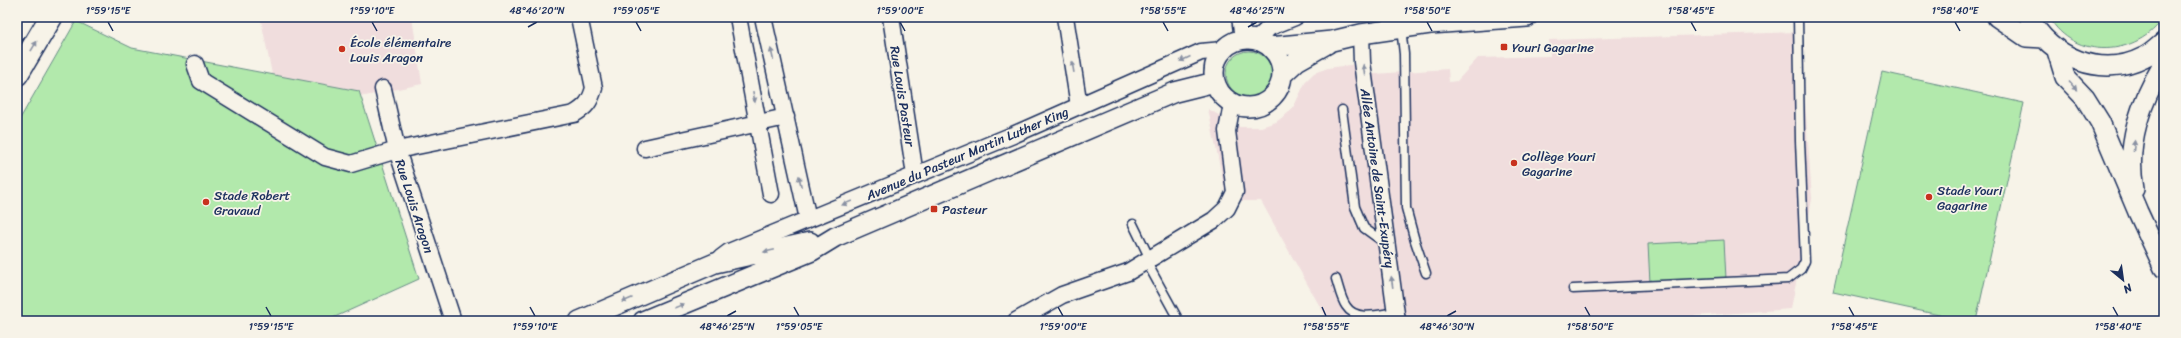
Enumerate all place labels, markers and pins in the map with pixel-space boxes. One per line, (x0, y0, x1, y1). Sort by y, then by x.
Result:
place label: École élémentaire Louis Aragon (350, 31, 451, 69)
place label: Youri Gagarine (1512, 36, 1594, 59)
marker: Youri Gagarine (1499, 42, 1509, 52)
marker: École élémentaire Louis Aragon (337, 44, 347, 54)
place label: Collège Youri Gagarine (1522, 145, 1596, 183)
marker: Collège Youri Gagarine (1509, 158, 1519, 168)
place label: Stade Youri Gagarine (1937, 179, 2003, 217)
place label: Stade Robert Gravaud (214, 184, 291, 222)
marker: Stade Youri Gagarine (1924, 192, 1934, 202)
marker: Stade Robert Gravaud (201, 197, 211, 207)
place label: Pasteur (942, 198, 988, 221)
marker: Pasteur (929, 204, 939, 214)

